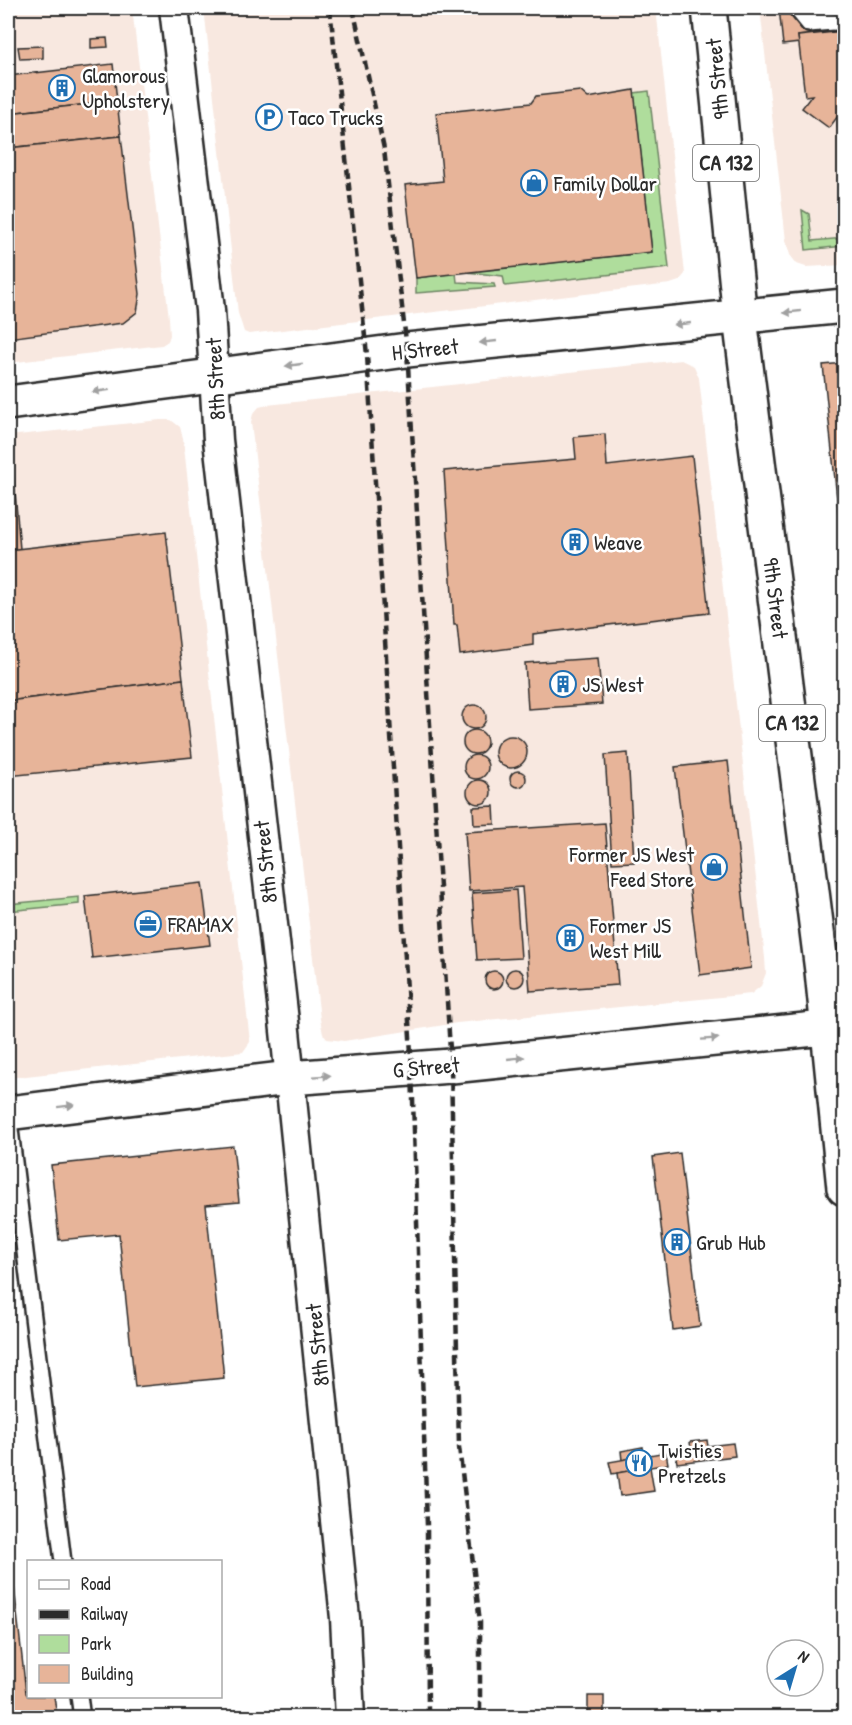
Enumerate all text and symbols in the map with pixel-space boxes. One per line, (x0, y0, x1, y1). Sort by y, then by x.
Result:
street label: 9th Street (698, 37, 736, 121)
place label: Glamorous Upholstery (82, 60, 170, 115)
building icon: Glamorous Upholstery (47, 73, 77, 103)
parking icon: Taco Trucks (254, 102, 284, 132)
place label: Taco Trucks (288, 102, 383, 132)
road number: CA 132 (693, 145, 759, 181)
shop icon: Family Dollar (519, 168, 549, 198)
place label: Family Dollar (553, 168, 657, 198)
one-way arrow (783, 307, 802, 317)
one-way arrow (672, 319, 691, 328)
street label: H Street (390, 331, 460, 367)
street label: 8th Street (198, 337, 232, 421)
one-way arrow (478, 337, 497, 347)
one-way arrow (284, 360, 303, 369)
one-way arrow (91, 386, 110, 395)
building icon: Weave (560, 527, 590, 557)
place label: Weave (594, 527, 643, 557)
street label: 9th Street (756, 556, 796, 641)
building icon: JS West (548, 669, 578, 699)
place label: JS West (582, 669, 644, 699)
road number: CA 132 (759, 705, 825, 741)
street label: 8th Street (246, 819, 284, 905)
place label: Former JS West Feed Store (569, 839, 694, 894)
shop icon: Former JS West Feed Store (699, 852, 729, 882)
office icon: FRAMAX (133, 909, 163, 939)
place label: FRAMAX (167, 909, 234, 939)
place label: Former JS West Mill (589, 910, 671, 965)
building icon: Former JS West Mill (555, 923, 585, 953)
one-way arrow (700, 1035, 719, 1044)
street label: G Street (391, 1049, 461, 1085)
one-way arrow (506, 1054, 525, 1063)
one-way arrow (312, 1071, 331, 1080)
one-way arrow (56, 1101, 75, 1111)
building icon: Grub Hub (662, 1227, 692, 1257)
place label: Grub Hub (696, 1227, 766, 1257)
street label: 8th Street (298, 1302, 336, 1388)
place label: Twisties Pretzels (658, 1435, 726, 1490)
restaurant icon: Twisties Pretzels (624, 1448, 654, 1478)
legend (27, 1560, 222, 1698)
text: Road (81, 1571, 111, 1596)
text: Railway (81, 1601, 128, 1626)
text: Park (81, 1631, 112, 1656)
north arrow (765, 1638, 825, 1698)
text: N (794, 1645, 814, 1668)
text: Building (81, 1661, 133, 1686)

